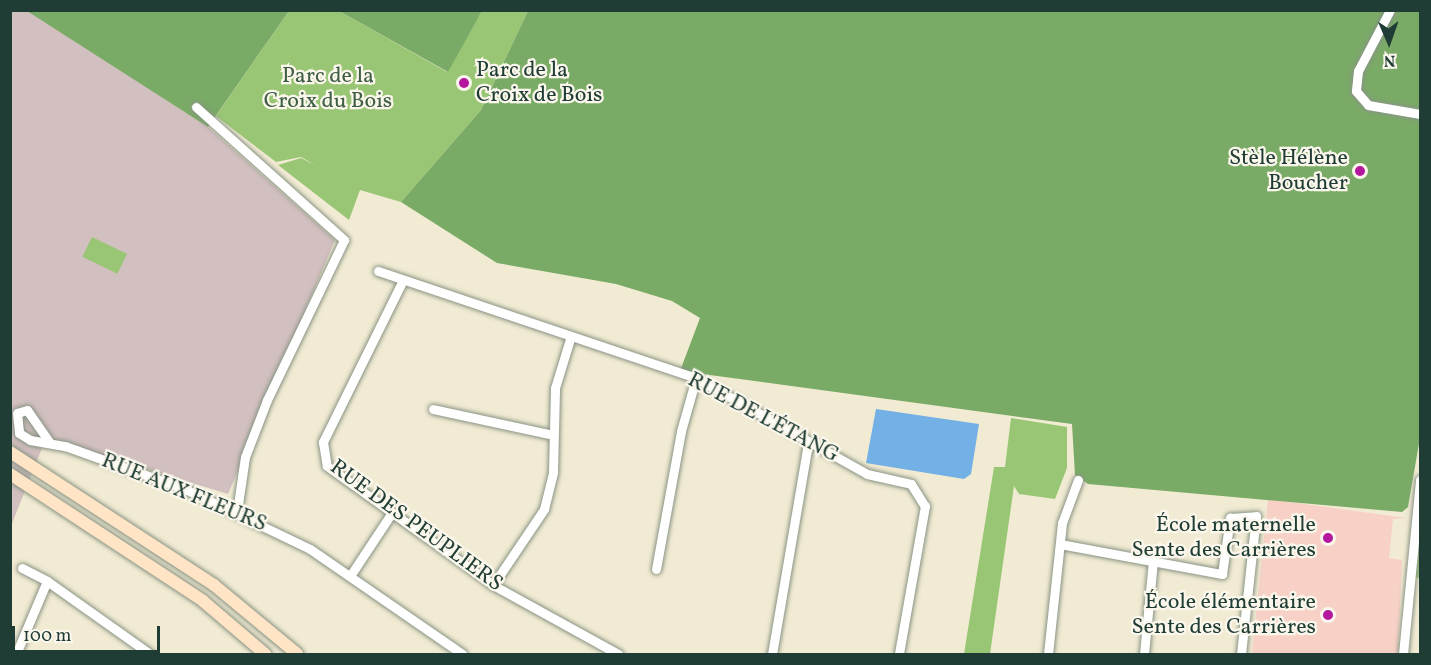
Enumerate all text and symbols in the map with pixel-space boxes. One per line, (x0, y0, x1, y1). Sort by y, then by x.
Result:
north arrow (1359, 12, 1419, 72)
text: N (1383, 49, 1396, 71)
place label: Parc de la Croix de Bois (476, 57, 602, 108)
park label: Parc de la Croix du Bois (264, 63, 392, 114)
marker: Parc de la Croix de Bois (457, 76, 471, 90)
place label: Stèle Hélène Boucher (1229, 145, 1348, 196)
marker: Stèle Hélène Boucher (1353, 164, 1367, 178)
street label: RUE DE L'ÉTANG (683, 367, 843, 469)
street label: RUE AUX FLEURS (97, 448, 271, 538)
street label: RUE DES PEUPLIERS (324, 454, 508, 598)
place label: École maternelle Sente des Carrières (1131, 512, 1316, 564)
marker: École maternelle Sente des Carrières (1321, 531, 1335, 545)
place label: École élémentaire Sente des Carrières (1131, 589, 1316, 640)
marker: École élémentaire Sente des Carrières (1321, 608, 1335, 622)
scale bar (15, 614, 164, 652)
text: 100 m (23, 624, 72, 649)

